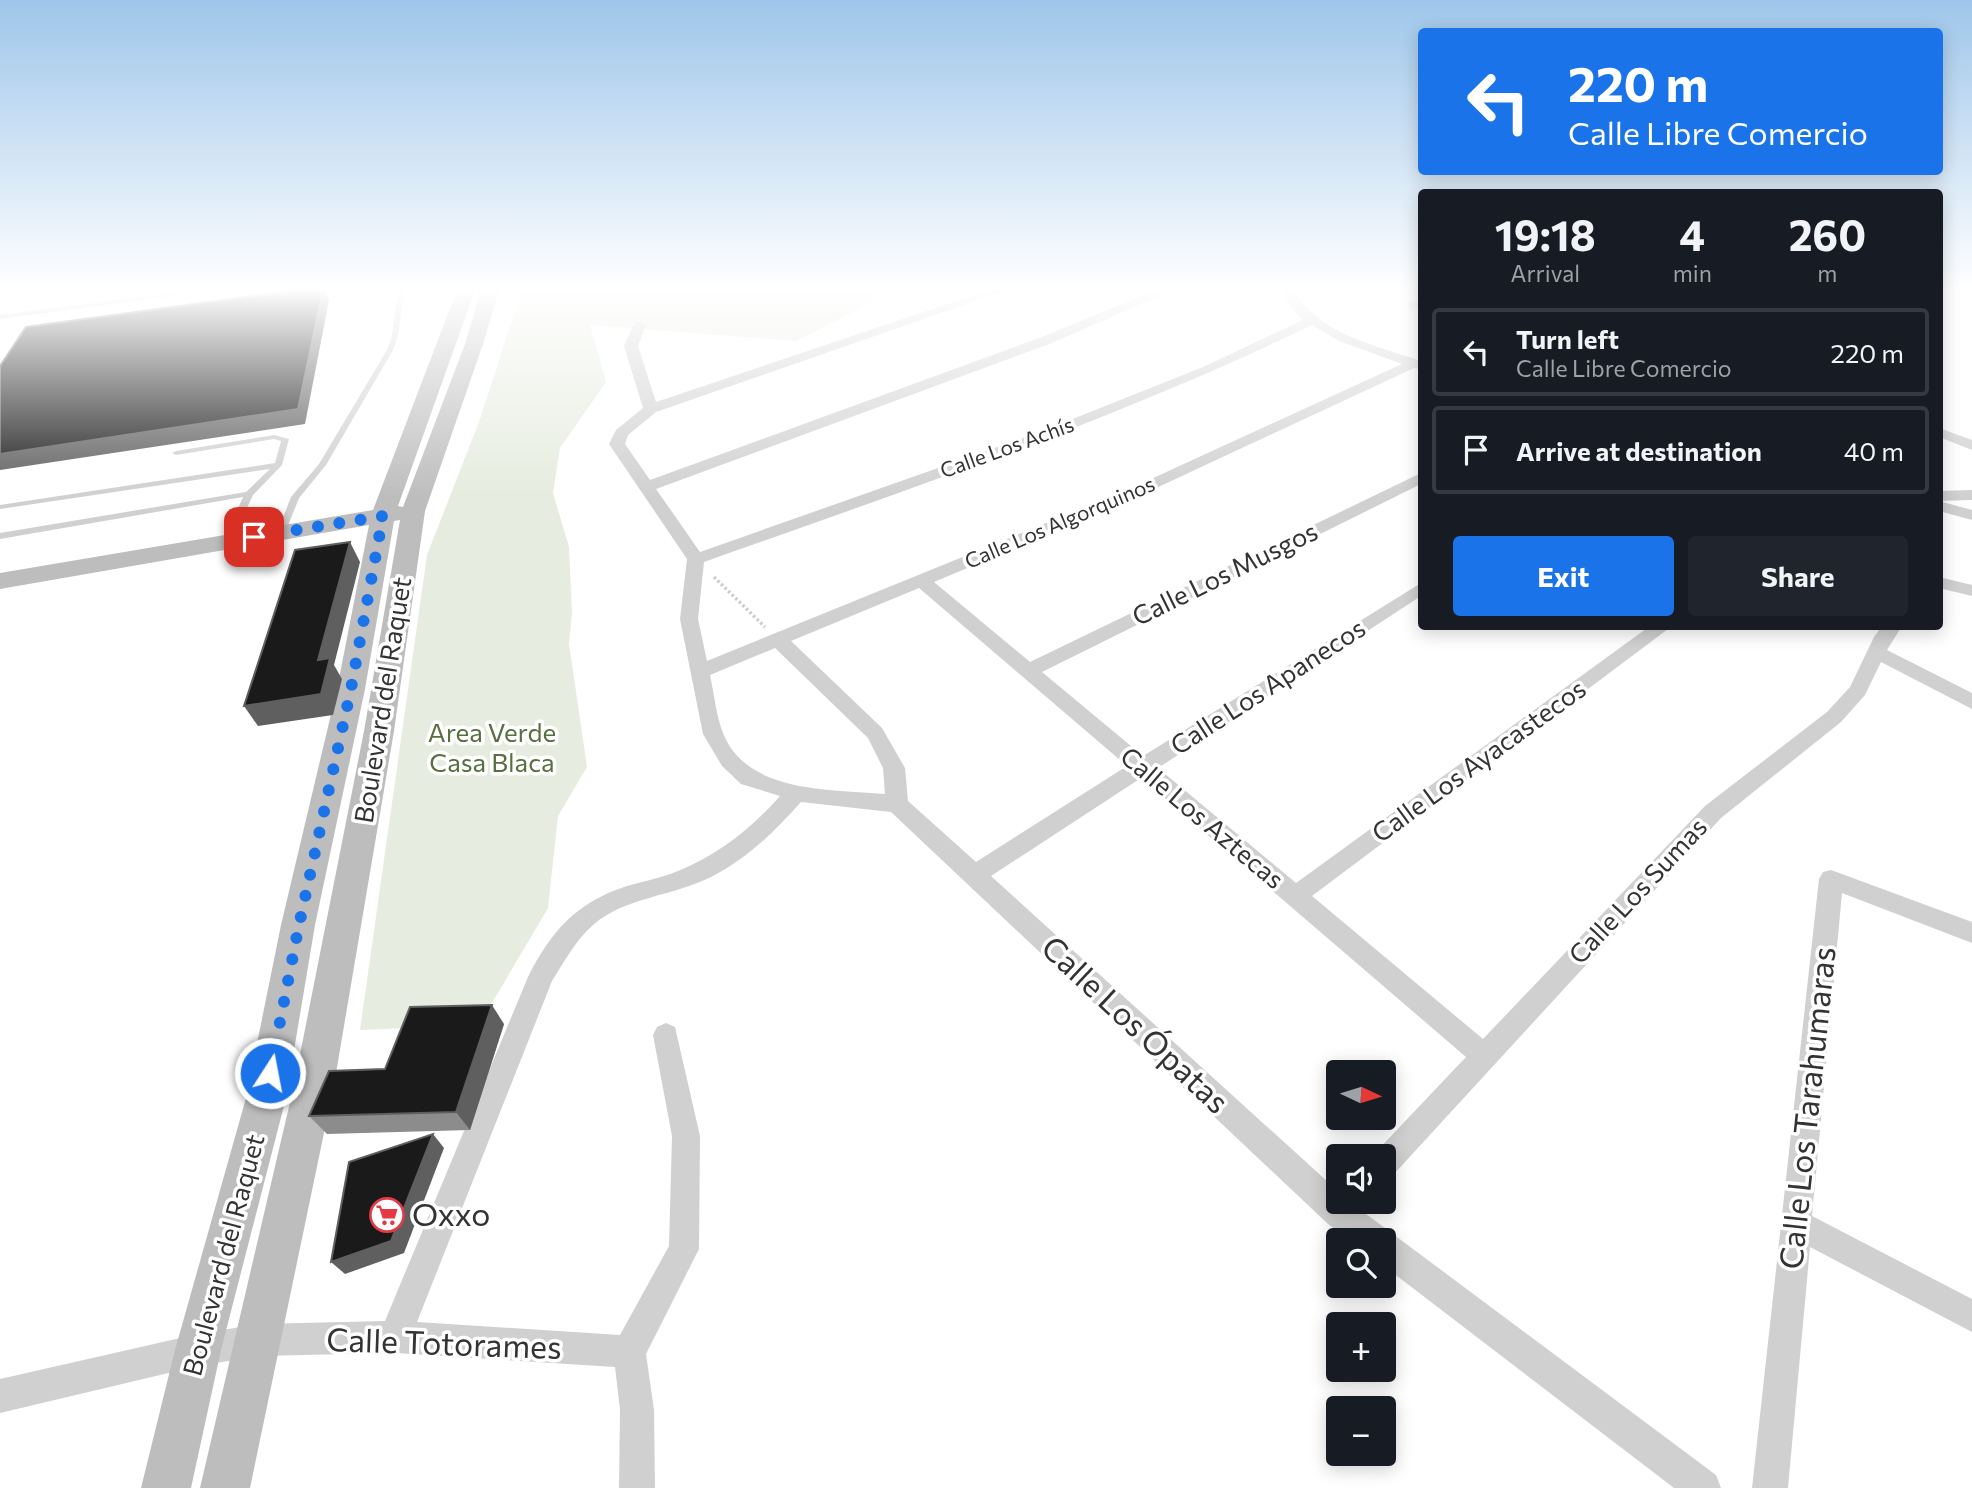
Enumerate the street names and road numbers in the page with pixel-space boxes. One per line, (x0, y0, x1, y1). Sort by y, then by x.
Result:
street label: Calle Los Achís (936, 411, 1077, 482)
street label: Calle Los Algorquinos (961, 470, 1158, 573)
street label: Calle Los Musgos (1127, 514, 1322, 631)
street label: Boulevard del Raquet (347, 575, 416, 825)
street label: Calle Los Apanecos (1164, 611, 1370, 760)
street label: Calle Los Ayacastecos (1365, 672, 1591, 848)
street label: Calle Los Aztecas (1115, 740, 1291, 894)
street label: Calle Los Sumas (1561, 811, 1712, 969)
street label: Calle Los Ópatas (1034, 926, 1238, 1121)
street label: Calle Los Tarahumaras (1769, 945, 1843, 1271)
street label: Boulevard del Raquet (175, 1131, 270, 1379)
street label: Calle Totorames (326, 1318, 562, 1366)

